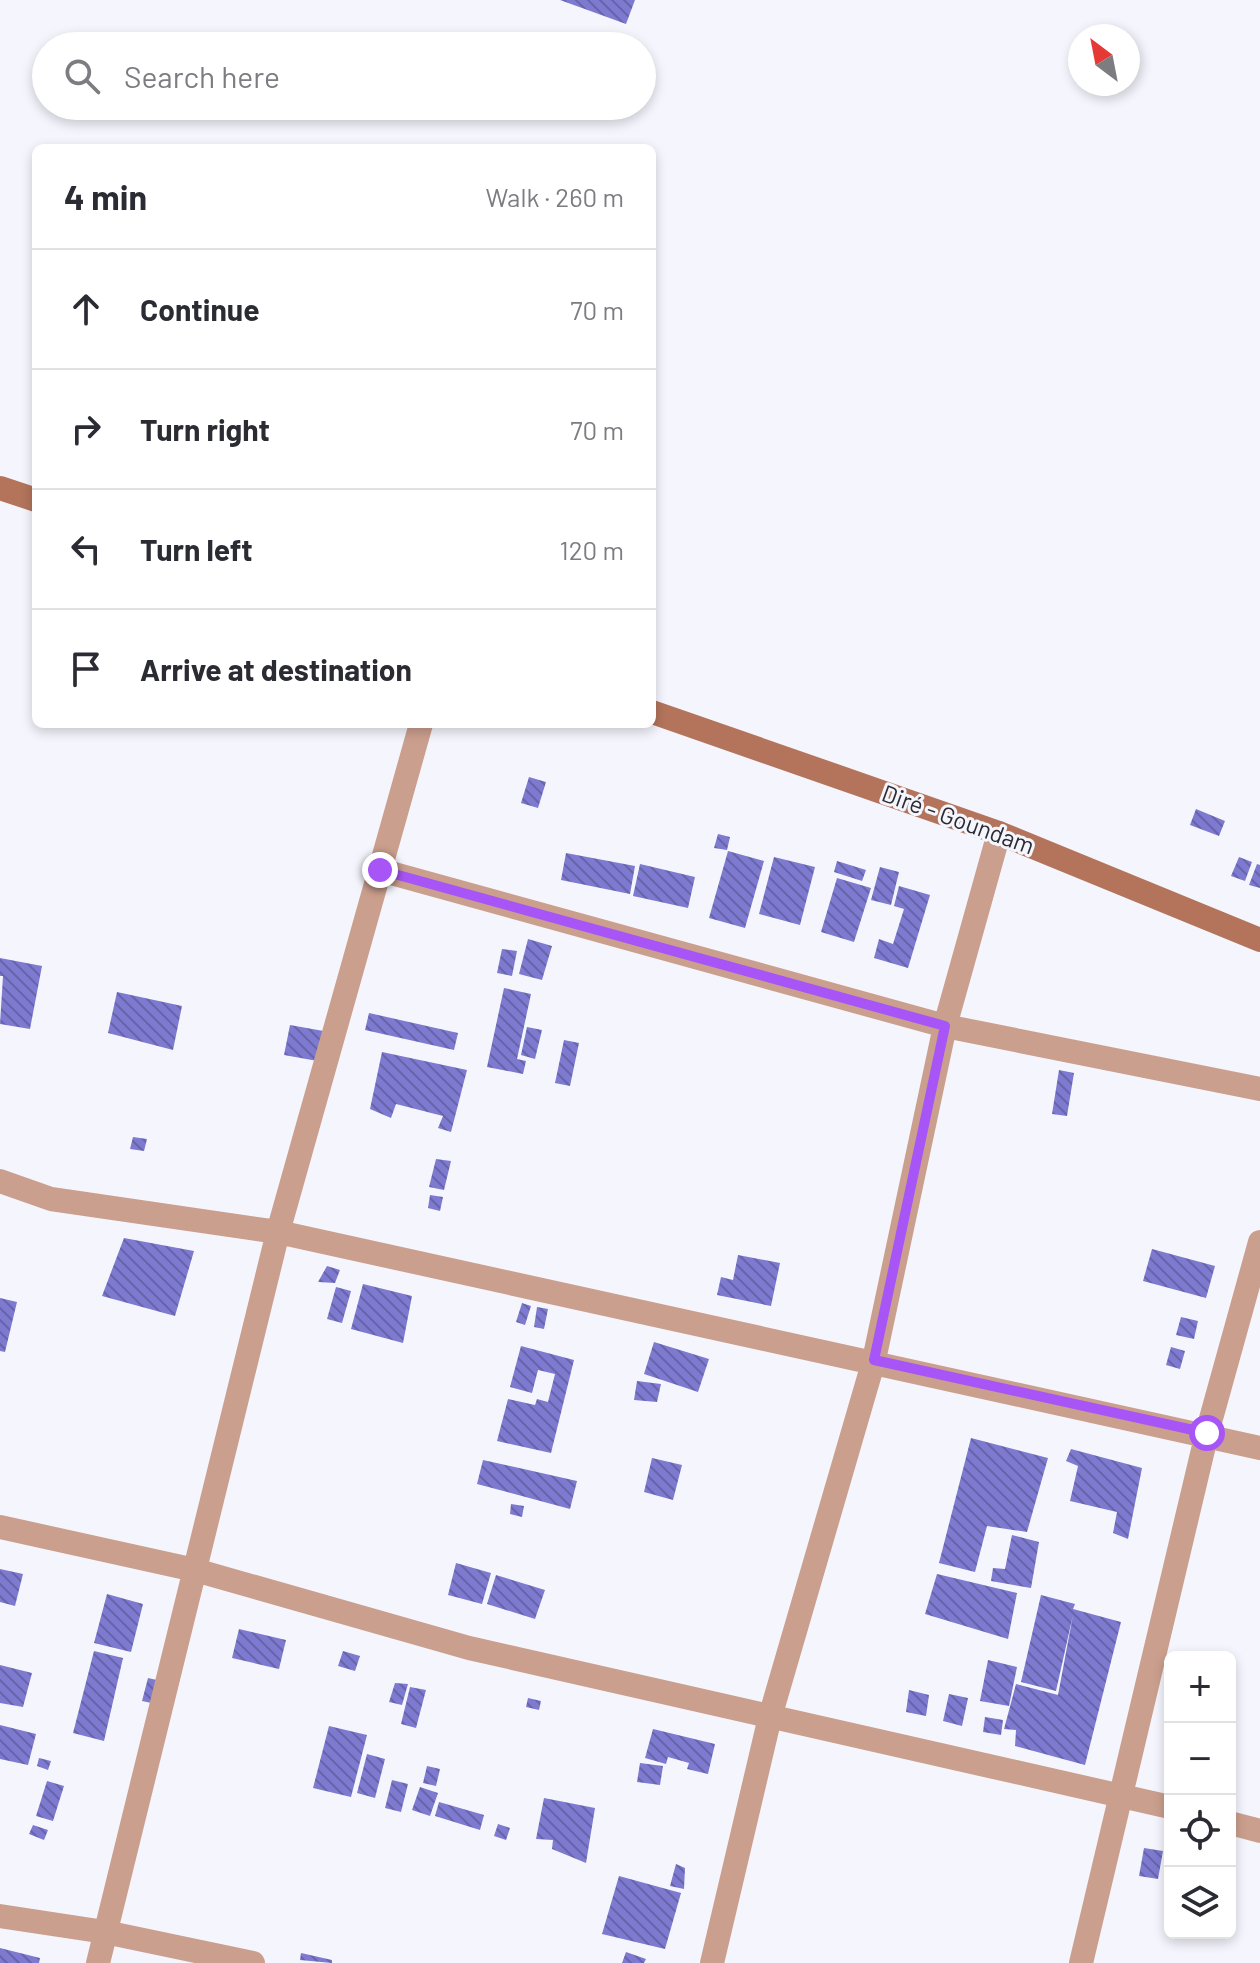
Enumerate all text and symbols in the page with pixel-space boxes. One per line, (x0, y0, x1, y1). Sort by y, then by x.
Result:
north arrow (1068, 24, 1140, 96)
search box (32, 32, 656, 120)
icon: search (60, 54, 104, 98)
text: Search here (124, 58, 280, 94)
text: 4 min (64, 176, 147, 217)
text: Walk · 260 m (486, 181, 624, 212)
icon: ahead (64, 287, 108, 331)
text: Continue (140, 291, 260, 327)
text: 70 m (570, 294, 624, 325)
icon: right (64, 407, 108, 451)
text: Turn right (140, 411, 270, 447)
text: 70 m (570, 414, 624, 445)
icon: left (64, 527, 108, 571)
text: Turn left (140, 531, 253, 567)
text: 120 m (560, 534, 624, 565)
icon: arrive (64, 647, 108, 691)
text: Arrive at destination (140, 651, 412, 687)
street label: Diré - Goundam (878, 778, 1039, 860)
route end (362, 852, 398, 888)
route start (1189, 1415, 1225, 1451)
map controls (1164, 1651, 1236, 1939)
button: + (1164, 1651, 1236, 1723)
button: − (1164, 1723, 1236, 1795)
button: locate (1164, 1795, 1236, 1867)
button: layers (1164, 1867, 1236, 1939)

